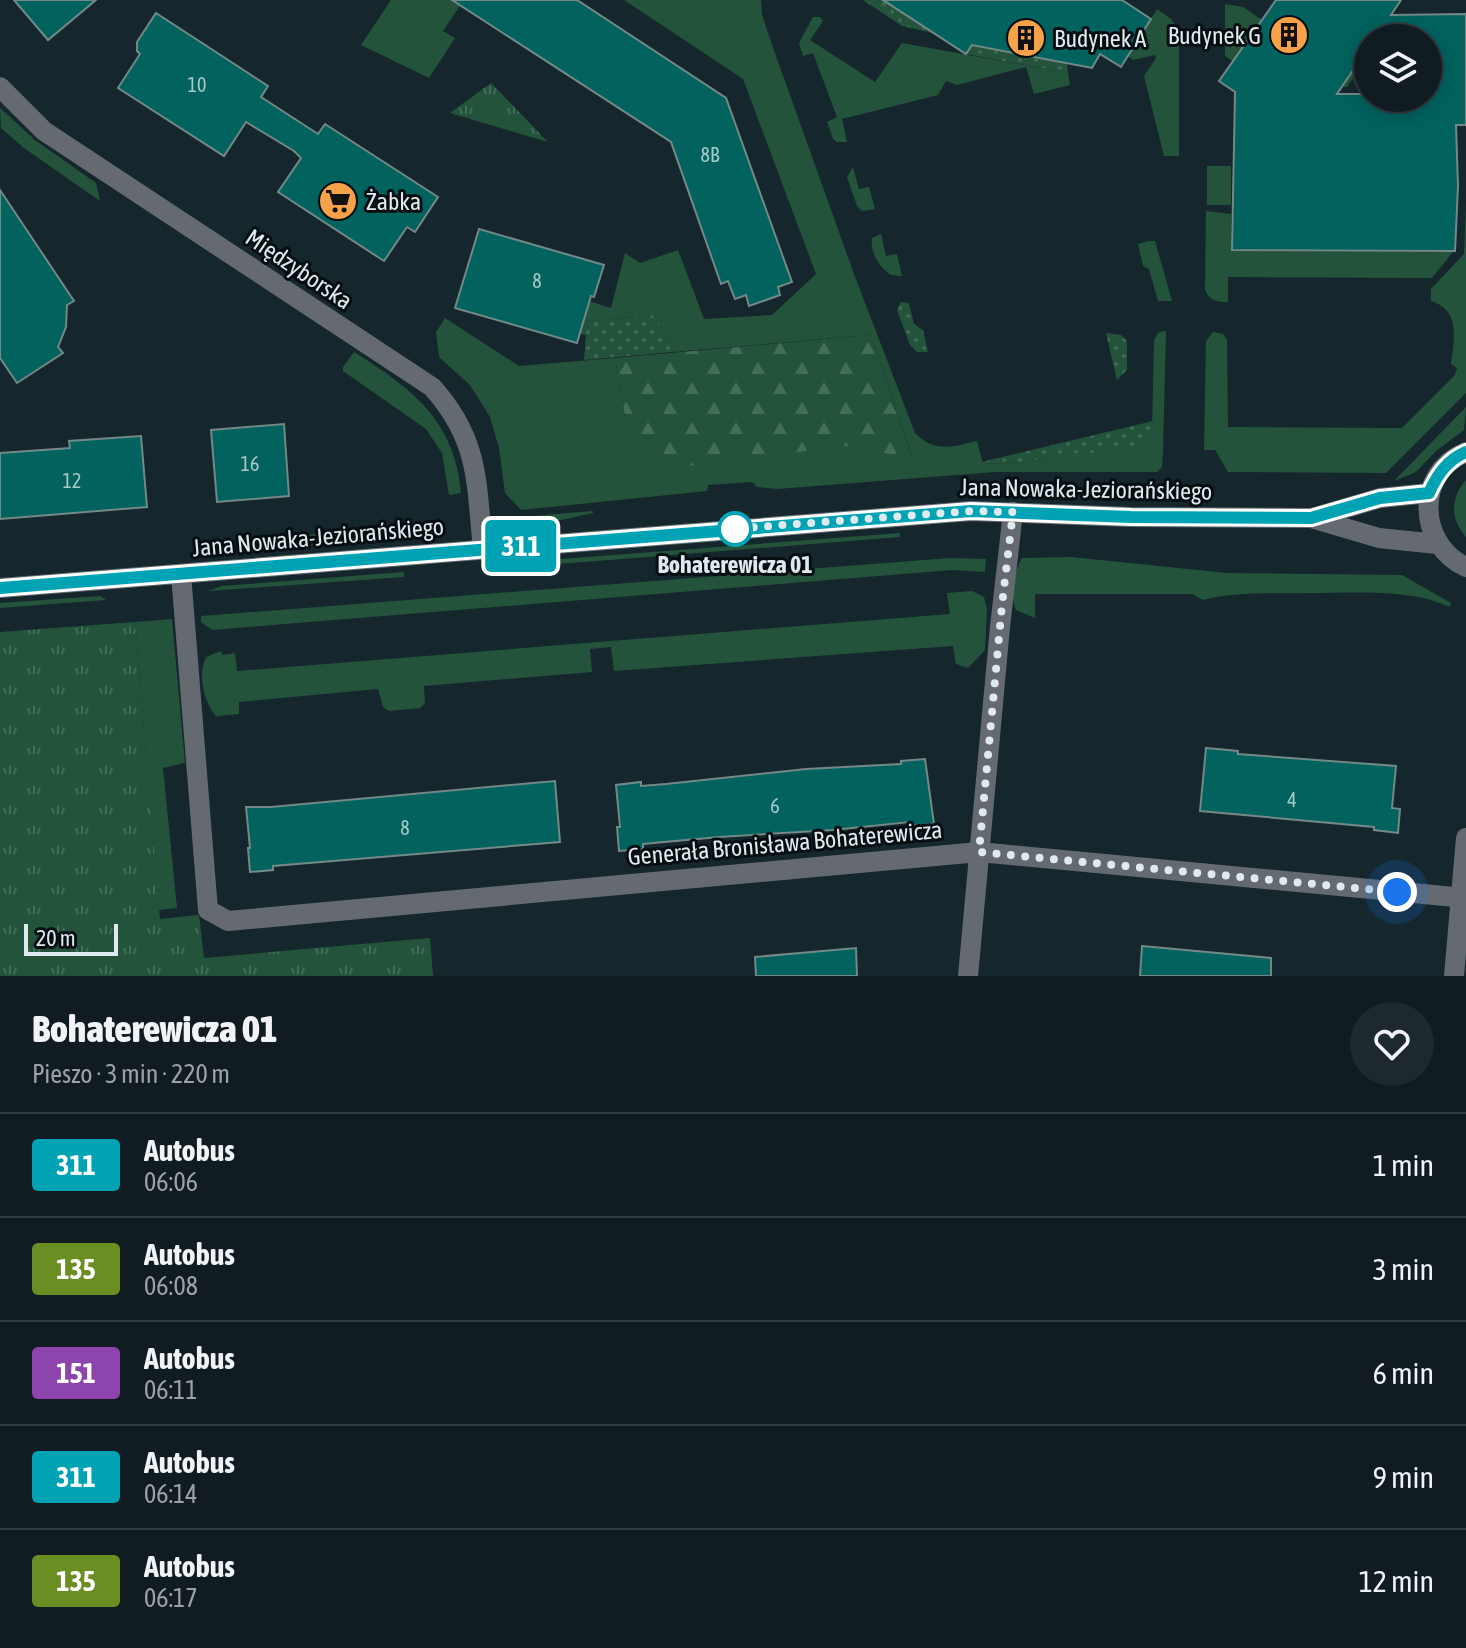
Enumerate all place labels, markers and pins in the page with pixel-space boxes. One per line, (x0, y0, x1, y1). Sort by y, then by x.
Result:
building icon: Budynek G (1268, 14, 1310, 56)
building icon: Budynek A (1005, 17, 1047, 59)
place label: Budynek G (1168, 22, 1261, 49)
place label: Budynek A (1054, 25, 1147, 52)
supermarket icon: Żabka (317, 180, 359, 222)
place label: Żabka (366, 188, 421, 215)
marker: Bohaterewicza 01 (718, 512, 752, 546)
place label: Bohaterewicza 01 (657, 551, 813, 578)

